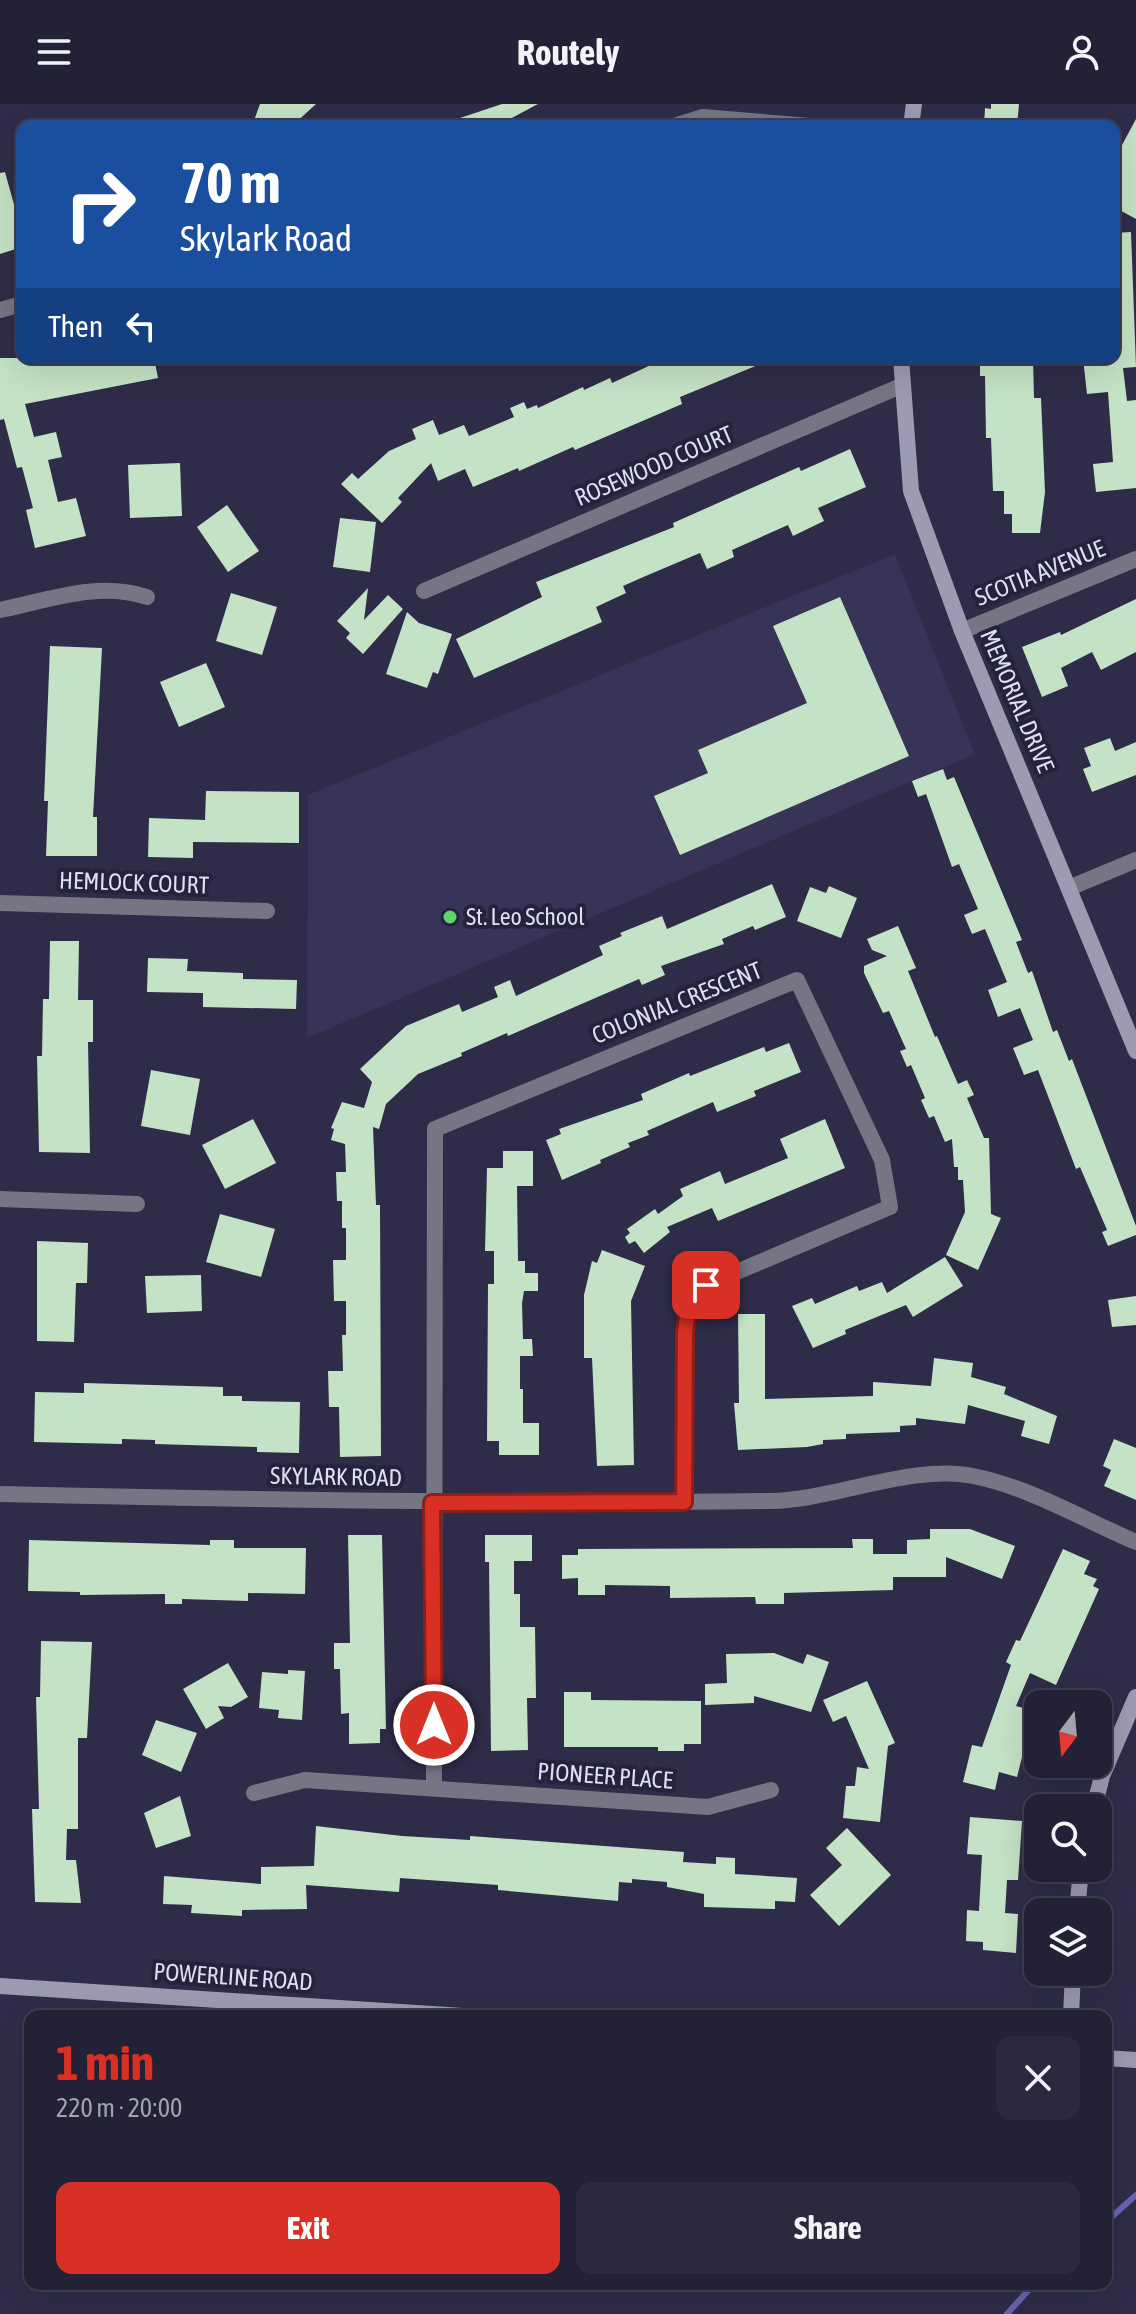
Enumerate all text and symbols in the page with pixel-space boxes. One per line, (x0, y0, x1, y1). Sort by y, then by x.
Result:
icon: menu (32, 30, 76, 74)
icon: person (1060, 30, 1104, 74)
text: Routely (517, 31, 619, 73)
text: 70 m (180, 151, 281, 215)
icon: right (48, 152, 152, 256)
text: Skylark Road (180, 217, 352, 259)
icon: left (119, 304, 163, 348)
text: Then (48, 309, 103, 343)
street label: ROSEWOOD COURT (571, 420, 737, 511)
street label: SCOTIA AVENUE (971, 534, 1109, 611)
street label: MEMORIAL DRIVE (975, 625, 1060, 776)
street label: HEMLOCK COURT (59, 866, 210, 899)
place label: St. Leo School (466, 903, 585, 930)
marker: St. Leo School (441, 908, 459, 926)
street label: COLONIAL CRESCENT (588, 956, 766, 1049)
pin (672, 1251, 740, 1319)
icon: arrive (684, 1263, 728, 1307)
street label: SKYLARK ROAD (270, 1462, 402, 1491)
position arrow (392, 1683, 476, 1767)
north arrow (1024, 1690, 1112, 1778)
map controls (1024, 1690, 1112, 1986)
street label: PIONEER PLACE (536, 1757, 674, 1794)
button: search (1024, 1794, 1112, 1882)
button: layers (1024, 1898, 1112, 1986)
street label: POWERLINE ROAD (153, 1957, 313, 1996)
text: 1 min (56, 2035, 154, 2090)
button: close (996, 2036, 1080, 2120)
text: 220 m · 20:00 (56, 2093, 182, 2123)
button: Exit (56, 2182, 560, 2274)
button: Share (576, 2182, 1080, 2274)

